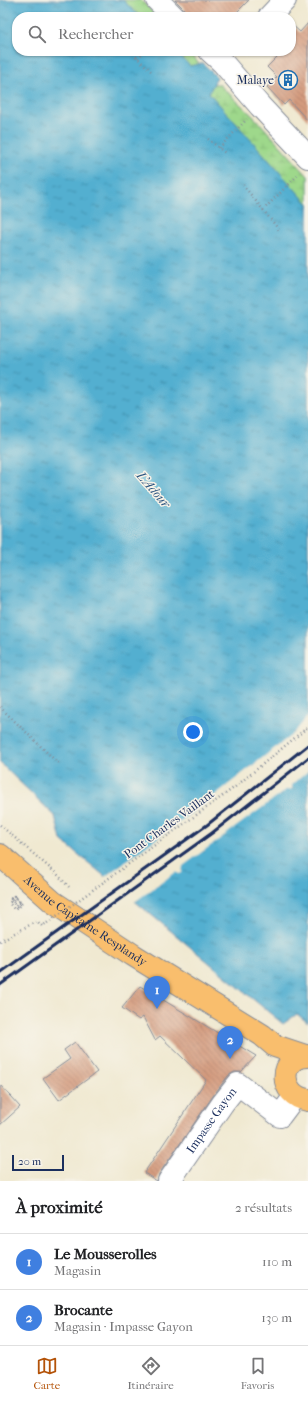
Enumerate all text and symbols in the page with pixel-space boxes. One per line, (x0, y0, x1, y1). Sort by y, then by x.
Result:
search box (12, 12, 296, 56)
icon: search (26, 23, 48, 45)
text: Rechercher (58, 25, 133, 43)
building icon: Malaye (277, 69, 299, 91)
place label: Malaye (237, 73, 274, 87)
water label: L'Adour (133, 467, 174, 512)
your location (183, 722, 203, 742)
street label: Pont Charles Vaillant (121, 786, 217, 861)
street label: Avenue Capitaine Resplandy (20, 872, 150, 969)
pin: 1 (144, 976, 170, 1009)
pin: 2 (217, 1026, 243, 1059)
street label: Impasse Gayon (183, 1085, 239, 1156)
scale bar (12, 1153, 64, 1172)
text: 20 m (18, 1155, 41, 1168)
text: À proximité (16, 1197, 103, 1217)
text: 2 résultats (235, 1200, 292, 1215)
text: Le Mousserolles (54, 1245, 157, 1263)
text: 1 (27, 1254, 31, 1269)
text: 110 m (262, 1254, 292, 1269)
text: Magasin (54, 1263, 101, 1278)
text: Brocante (54, 1301, 113, 1319)
text: 2 (26, 1310, 32, 1325)
text: 130 m (261, 1310, 292, 1325)
text: Magasin · Impasse Gayon (54, 1319, 193, 1334)
tab: Carte (34, 1355, 60, 1392)
tab: Itinéraire (127, 1355, 174, 1392)
tab: Favoris (241, 1355, 274, 1392)

